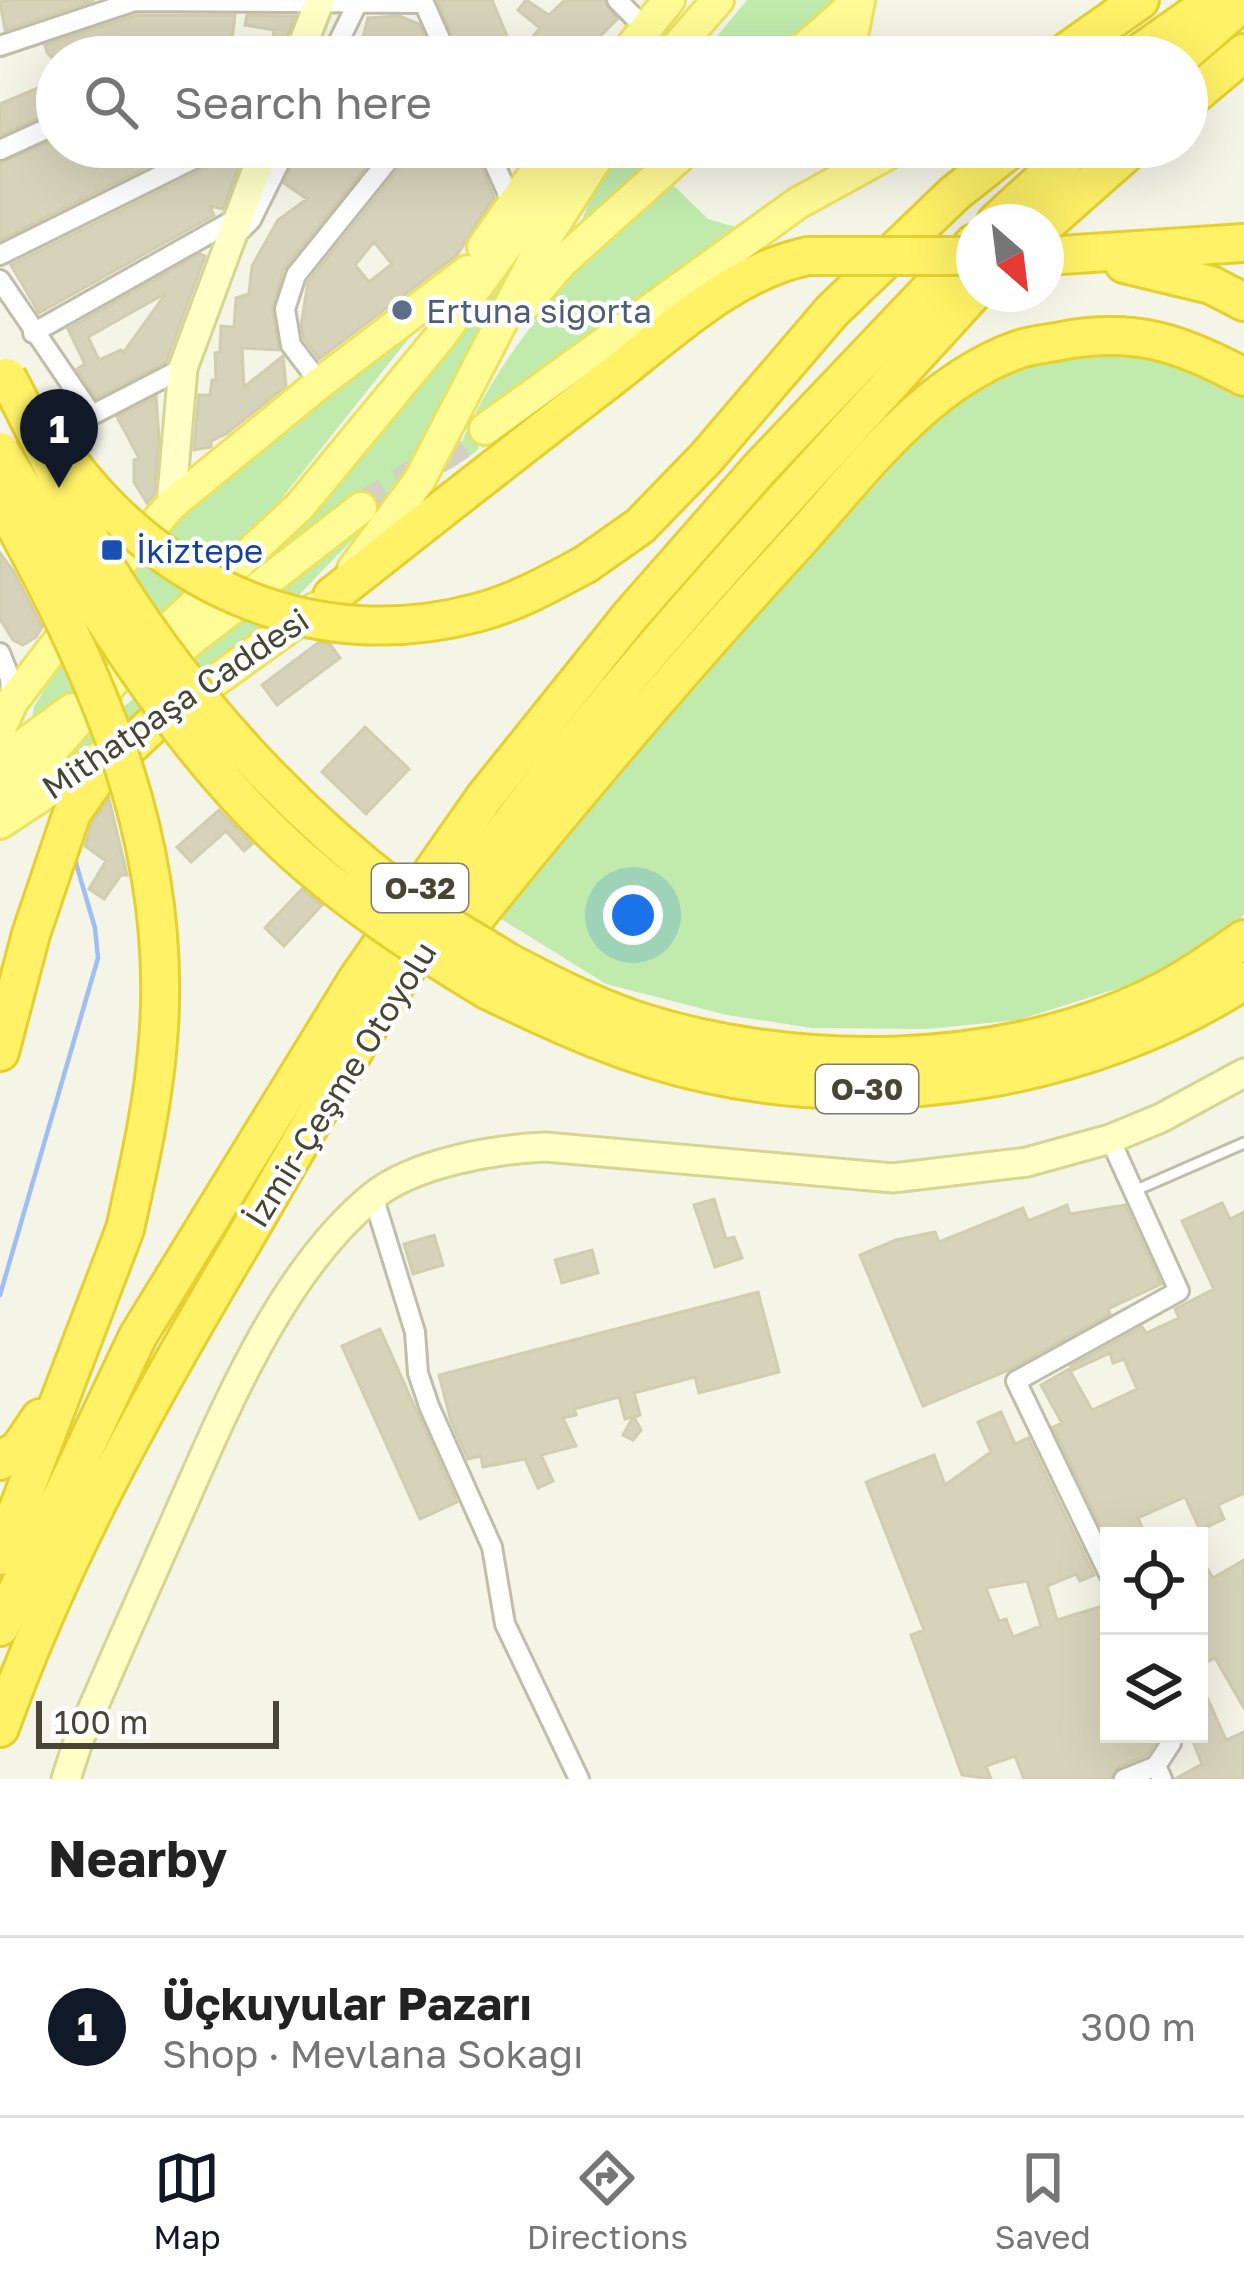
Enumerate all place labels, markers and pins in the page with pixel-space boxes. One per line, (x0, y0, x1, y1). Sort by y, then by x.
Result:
place label: Ertuna sigorta (426, 291, 652, 330)
marker: Ertuna sigorta (389, 297, 415, 323)
pin: 1 (20, 389, 98, 488)
place label: İkiztepe (136, 531, 263, 570)
marker: İkiztepe (99, 537, 125, 563)

